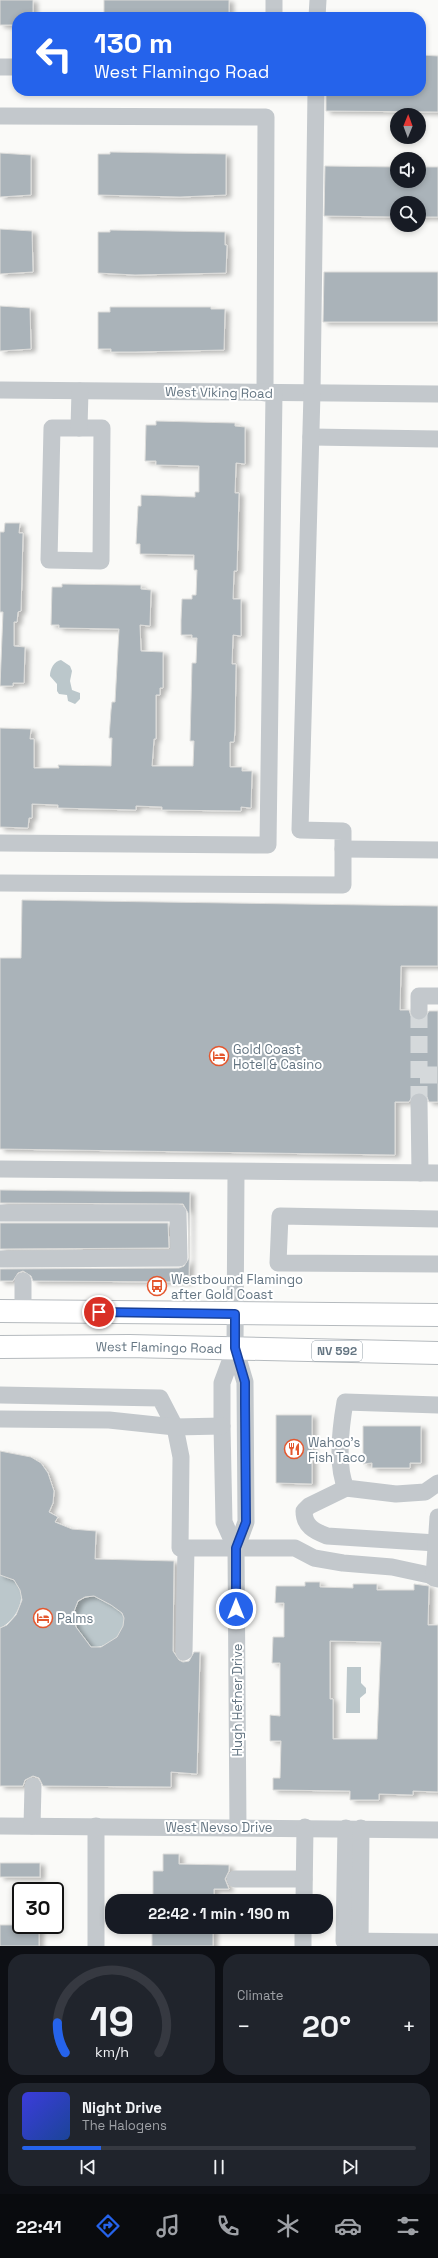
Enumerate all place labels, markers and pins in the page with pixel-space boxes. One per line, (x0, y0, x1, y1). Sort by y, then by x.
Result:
place label: Gold Coast Hotel & Casino (233, 1041, 322, 1073)
hotel icon: Gold Coast Hotel & Casino (208, 1045, 230, 1067)
place label: Westbound Flamingo after Gold Coast (171, 1271, 303, 1303)
bus stop icon: Westbound Flamingo after Gold Coast (146, 1275, 168, 1297)
pin (82, 1295, 116, 1329)
place label: Wahoo's Fish Taco (308, 1434, 366, 1466)
restaurant icon: Wahoo's Fish Taco (283, 1438, 305, 1460)
hotel icon: Palms (32, 1607, 54, 1629)
place label: Palms (57, 1610, 94, 1627)

